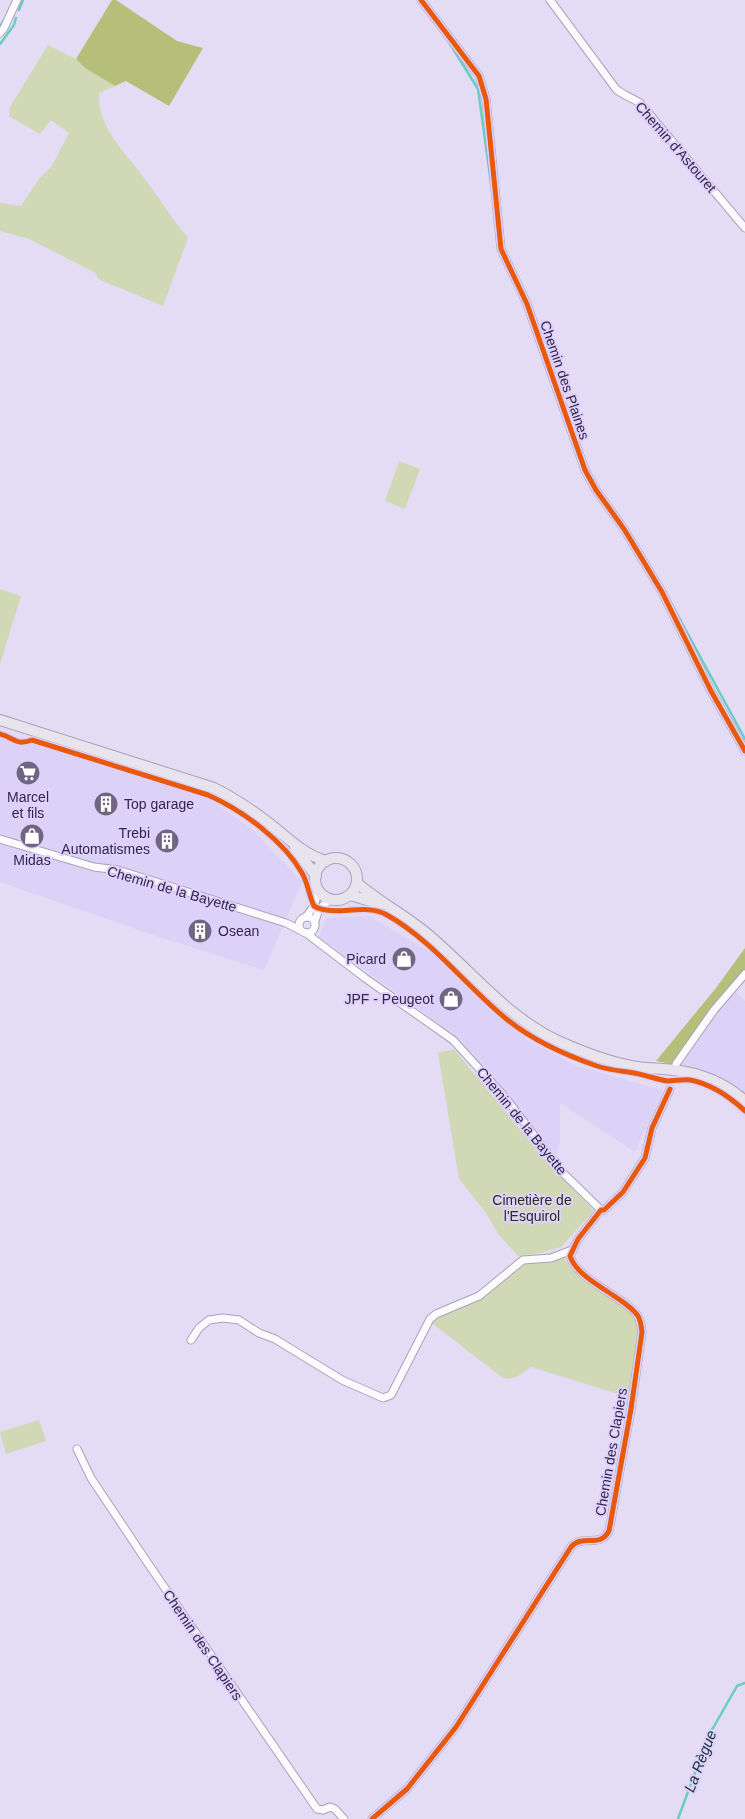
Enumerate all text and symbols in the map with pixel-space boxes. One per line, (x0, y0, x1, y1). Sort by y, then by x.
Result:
street label: Chemin d'Astouret (632, 98, 720, 196)
street label: Chemin des Plaines (537, 319, 593, 441)
supermarket icon: Marcel et fils (15, 760, 41, 786)
place label: Marcel et fils (7, 789, 49, 821)
building icon: Top garage (93, 791, 119, 817)
place label: Top garage (124, 796, 194, 812)
shop icon: Midas (19, 823, 45, 849)
place label: Trebi Automatismes (61, 825, 150, 857)
building icon: Trebi Automatismes (154, 828, 180, 854)
place label: Midas (13, 852, 51, 868)
street label: Chemin de la Bayette (105, 863, 239, 915)
building icon: Osean (187, 918, 213, 944)
place label: Osean (218, 923, 259, 939)
shop icon: Picard (391, 946, 417, 972)
place label: Picard (346, 951, 386, 967)
shop icon: JPF - Peugeot (438, 986, 464, 1012)
place label: JPF - Peugeot (345, 991, 434, 1007)
street label: Chemin de la Bayette (474, 1064, 570, 1178)
park label: Cimetière de l'Esquirol (492, 1192, 572, 1224)
street label: Chemin des Clapiers (592, 1387, 630, 1517)
street label: Chemin des Clapiers (160, 1587, 246, 1703)
water label: La Règue (680, 1728, 720, 1794)

